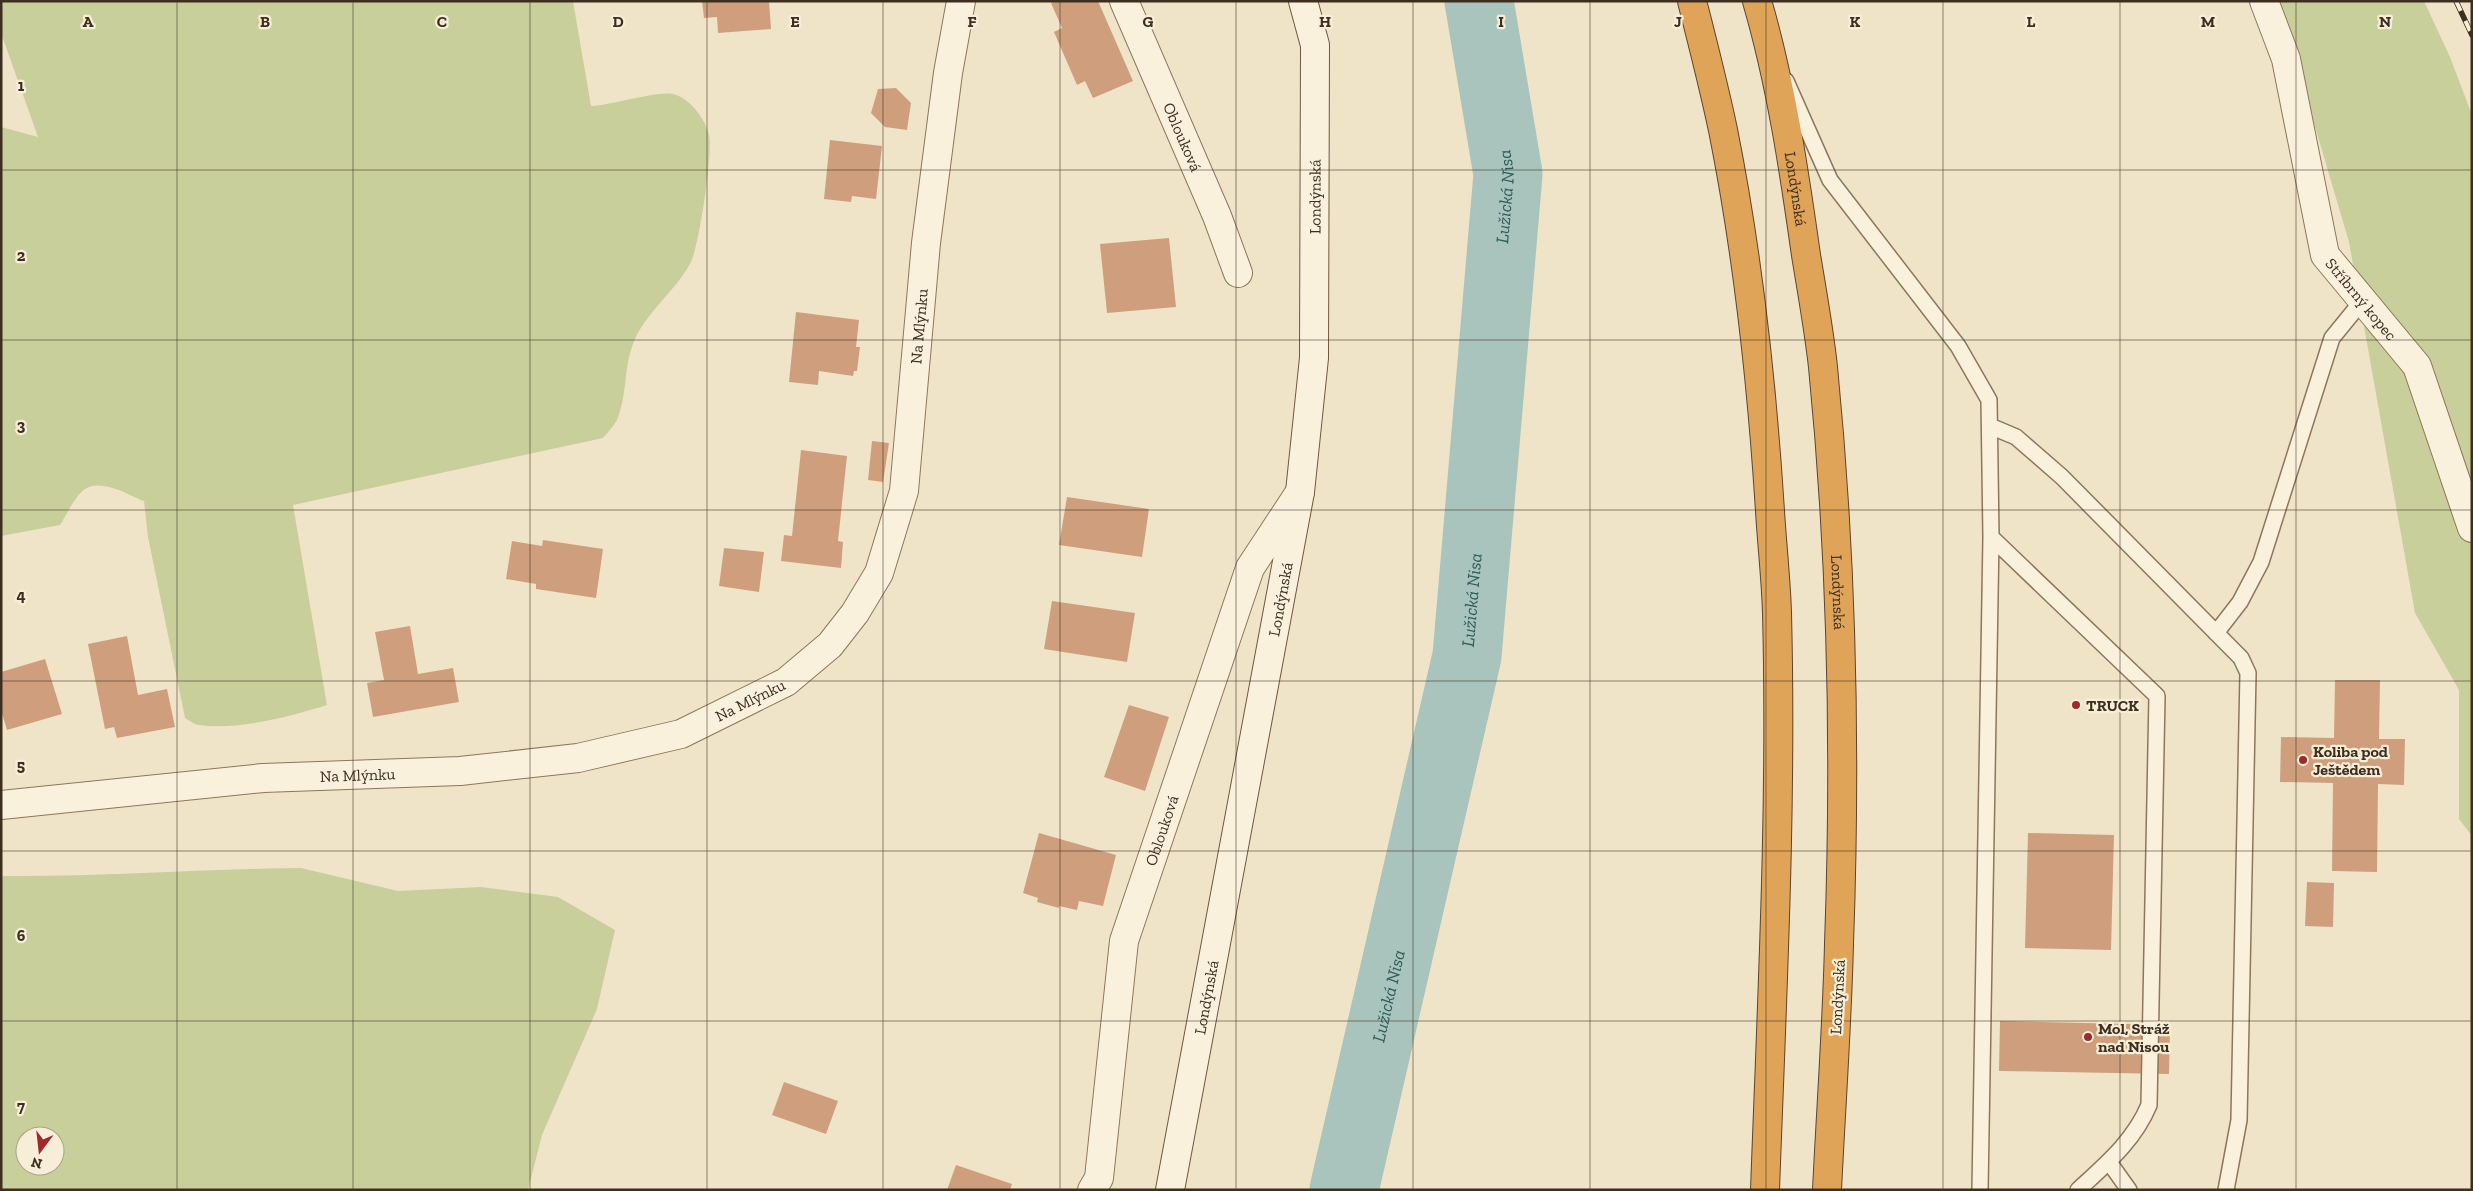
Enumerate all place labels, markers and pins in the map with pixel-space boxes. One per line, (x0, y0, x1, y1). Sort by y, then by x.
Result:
place label: TRUCK (2086, 696, 2139, 715)
marker: TRUCK (2070, 699, 2082, 711)
place label: Koliba pod Ještědem (2313, 742, 2388, 779)
marker: Koliba pod Ještědem (2297, 754, 2309, 766)
place label: Mol, Stráž nad Nisou (2098, 1019, 2170, 1056)
marker: Mol, Stráž nad Nisou (2082, 1031, 2094, 1043)

